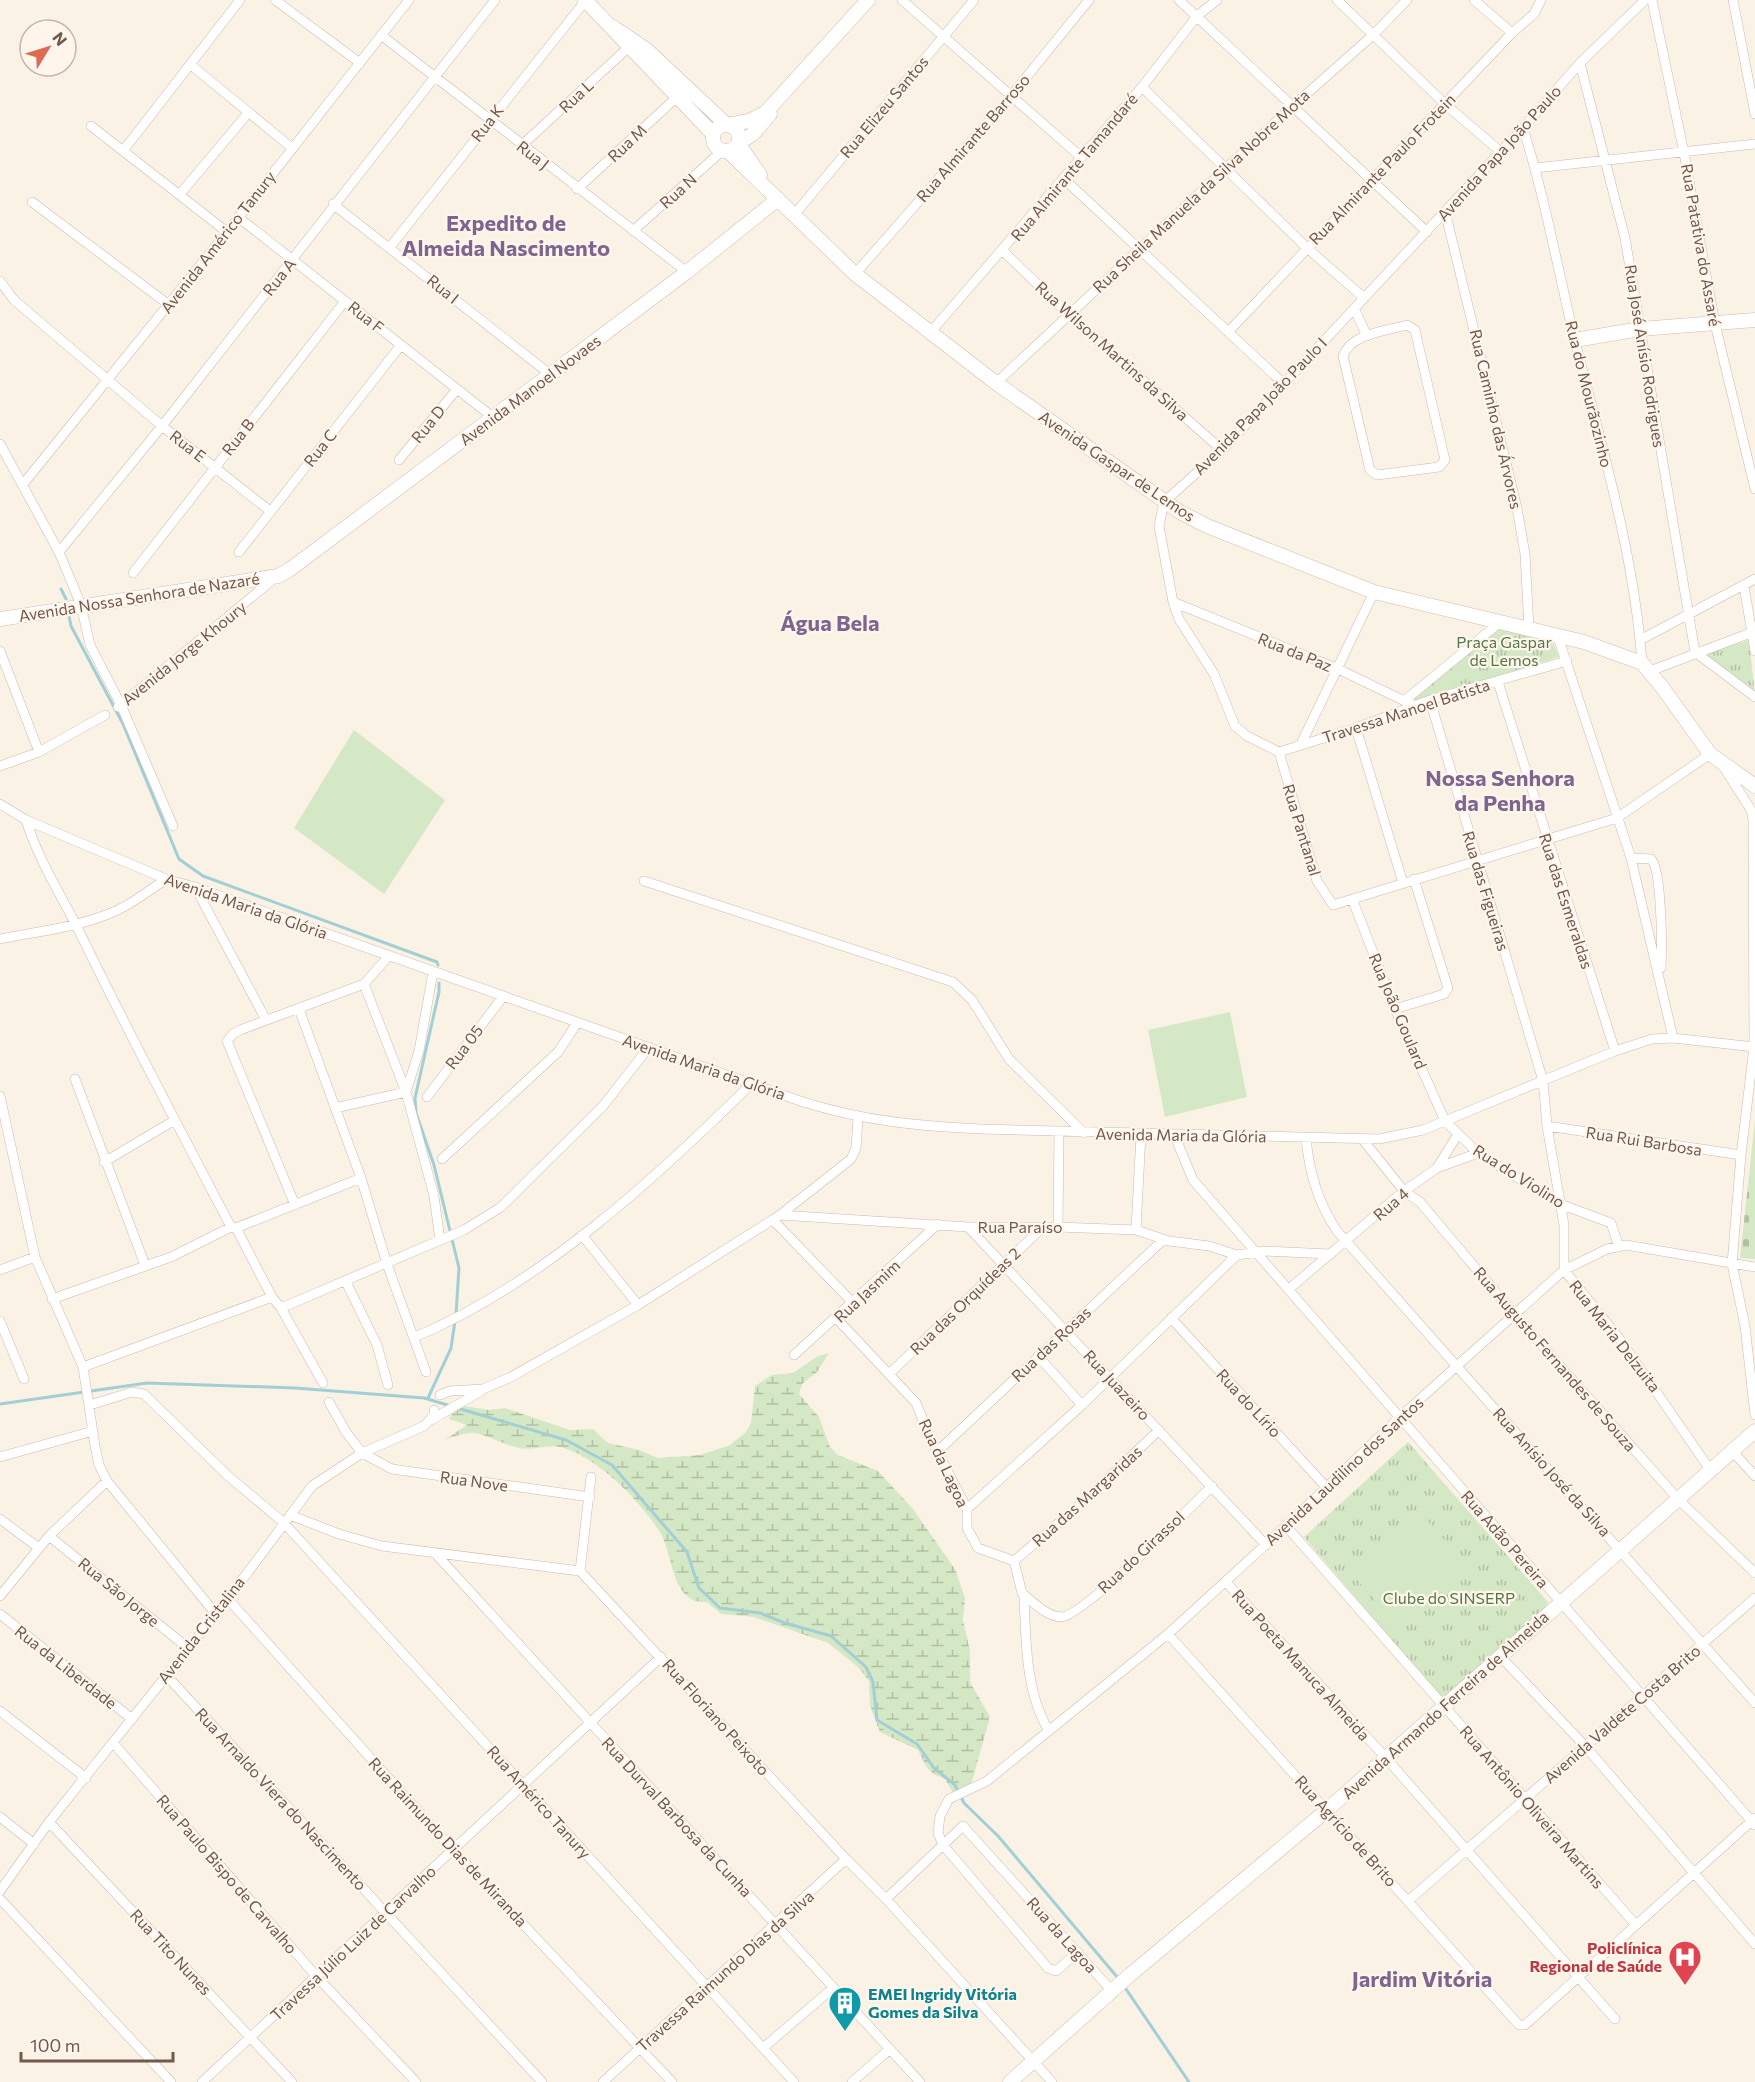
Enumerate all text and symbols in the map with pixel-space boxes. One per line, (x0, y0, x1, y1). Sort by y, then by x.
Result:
north arrow (18, 18, 78, 78)
text: N (49, 28, 71, 49)
street label: Rua Elizeu Santos (835, 52, 932, 161)
street label: Rua Almirante Barroso (912, 70, 1033, 206)
street label: Rua L (554, 75, 597, 116)
street label: Avenida Papa João Paulo (1433, 81, 1565, 224)
street label: Rua Sheila Manuela da Silva Nobre Mota (1088, 85, 1313, 296)
street label: Rua Almirante Tamandaré (1006, 89, 1141, 244)
street label: Rua Almirante Paulo Frotein (1304, 89, 1459, 248)
street label: Rua K (466, 100, 507, 145)
street label: Rua M (603, 120, 650, 165)
street label: Rua J (513, 136, 553, 173)
street label: Rua Patativa do Assaré (1678, 162, 1725, 328)
street label: Avenida Américo Tanury (156, 167, 279, 317)
street label: Rua N (655, 169, 700, 212)
district label: Expedito de Almeida Nascimento (402, 209, 610, 261)
street label: Rua A (258, 254, 299, 299)
street label: Rua José Anísio Rodrigues (1622, 263, 1669, 449)
street label: Rua I (424, 270, 463, 307)
street label: Rua Wilson Martins da Silva (1032, 277, 1193, 424)
street label: Rua F (345, 297, 388, 336)
street label: Rua do Mourãozinho (1562, 318, 1617, 469)
street label: Rua Caminho das Árvores (1467, 327, 1526, 511)
street label: Avenida Manoel Novaes (455, 330, 604, 449)
street label: Avenida Papa João Paulo I (1189, 333, 1330, 478)
street label: Rua D (407, 401, 448, 446)
street label: Avenida Gaspar de Lemos (1036, 406, 1199, 525)
street label: Rua B (217, 415, 258, 459)
street label: Rua C (299, 425, 340, 470)
street label: Rua E (167, 426, 210, 466)
street label: Avenida Nossa Senhora de Nazaré (17, 568, 261, 625)
street label: Avenida Jorge Khoury (118, 597, 250, 709)
district label: Água Bela (780, 609, 880, 636)
street label: Rua da Paz (1255, 628, 1335, 675)
park label: Praça Gaspar de Lemos (1456, 632, 1552, 669)
street label: Travessa Manoel Batista (1320, 674, 1492, 747)
district label: Nossa Senhora da Penha (1425, 764, 1575, 816)
street label: Rua Pantanal (1279, 782, 1325, 878)
street label: Rua das Figueiras (1459, 829, 1514, 953)
street label: Rua das Esmeraldas (1536, 831, 1597, 971)
street label: Avenida Maria da Glória (162, 869, 330, 942)
street label: Rua João Goulard (1365, 950, 1431, 1072)
street label: Rua 05 (441, 1021, 486, 1073)
street label: Avenida Maria da Glória (620, 1030, 788, 1103)
street label: Rua Rui Barbosa (1585, 1122, 1704, 1159)
street label: Avenida Maria da Glória (1095, 1124, 1267, 1145)
street label: Rua do Violino (1470, 1140, 1569, 1211)
street label: Rua 4 (1369, 1183, 1413, 1224)
street label: Rua Paraíso (978, 1217, 1062, 1236)
street label: Rua das Orquídeas 2 (906, 1243, 1024, 1358)
street label: Rua Jasmim (830, 1255, 904, 1326)
street label: Rua Augusto Fernandes de Souza (1470, 1263, 1641, 1455)
street label: Rua Maria Delzuita (1566, 1276, 1665, 1395)
street label: Rua das Rosas (1007, 1302, 1094, 1385)
street label: Rua Juazeiro (1080, 1346, 1155, 1424)
street label: Rua do Lírio (1213, 1365, 1286, 1441)
street label: Avenida Laudilino dos Santos (1261, 1392, 1427, 1549)
street label: Rua Anísio José da Silva (1489, 1403, 1615, 1540)
street label: Rua da Lagoa (916, 1415, 973, 1510)
street label: Rua das Margaridas (1028, 1441, 1145, 1550)
street label: Rua Nove (439, 1466, 509, 1495)
street label: Rua Adão Pereira (1458, 1486, 1553, 1591)
street label: Rua do Girassol (1093, 1507, 1188, 1597)
street label: Rua São Jorge (75, 1553, 164, 1630)
street label: Avenida Cristalina (153, 1573, 248, 1687)
street label: Rua Poeta Manuca Almeida (1228, 1585, 1374, 1744)
park label: Clube do SINSERP (1383, 1588, 1515, 1607)
street label: Avenida Armando Ferreira de Almeida (1337, 1607, 1552, 1803)
street label: Rua da Liberdade (11, 1621, 121, 1712)
street label: Avenida Valdete Costa Brito (1539, 1640, 1704, 1787)
street label: Rua Floriano Peixoto (659, 1654, 774, 1779)
street label: Rua Arnaldo Viera do Nascimento (192, 1704, 371, 1894)
street label: Rua Antônio Oliveira Martins (1456, 1721, 1608, 1892)
street label: Rua Durval Barbosa da Cunha (598, 1733, 756, 1901)
street label: Rua Américo Tanury (484, 1741, 595, 1862)
street label: Rua Raimundo Dias de Miranda (365, 1753, 532, 1930)
street label: Rua Agrício de Brito (1291, 1771, 1401, 1890)
street label: Rua Paulo Bispo de Carvalho (153, 1790, 302, 1957)
street label: Travessa Júlio Luiz de Carvalho (266, 1861, 439, 2024)
street label: Travessa Raimundo Dias da Silva (632, 1886, 817, 2055)
street label: Rua da Lagoa (1023, 1893, 1101, 1977)
street label: Rua Tito Nunes (127, 1905, 216, 1998)
place label: Policlínica Regional de Saúde (1529, 1938, 1662, 1975)
hospital icon: Policlínica Regional de Saúde (1667, 1939, 1703, 1986)
district label: Jardim Vitória (1352, 1965, 1492, 1992)
place label: EMEI lngridy Vitória Gomes da Silva (868, 1984, 1017, 2021)
building icon: EMEI lngridy Vitória Gomes da Silva (827, 1985, 863, 2032)
scale bar (21, 2025, 172, 2063)
text: 100 m (30, 2034, 80, 2056)

